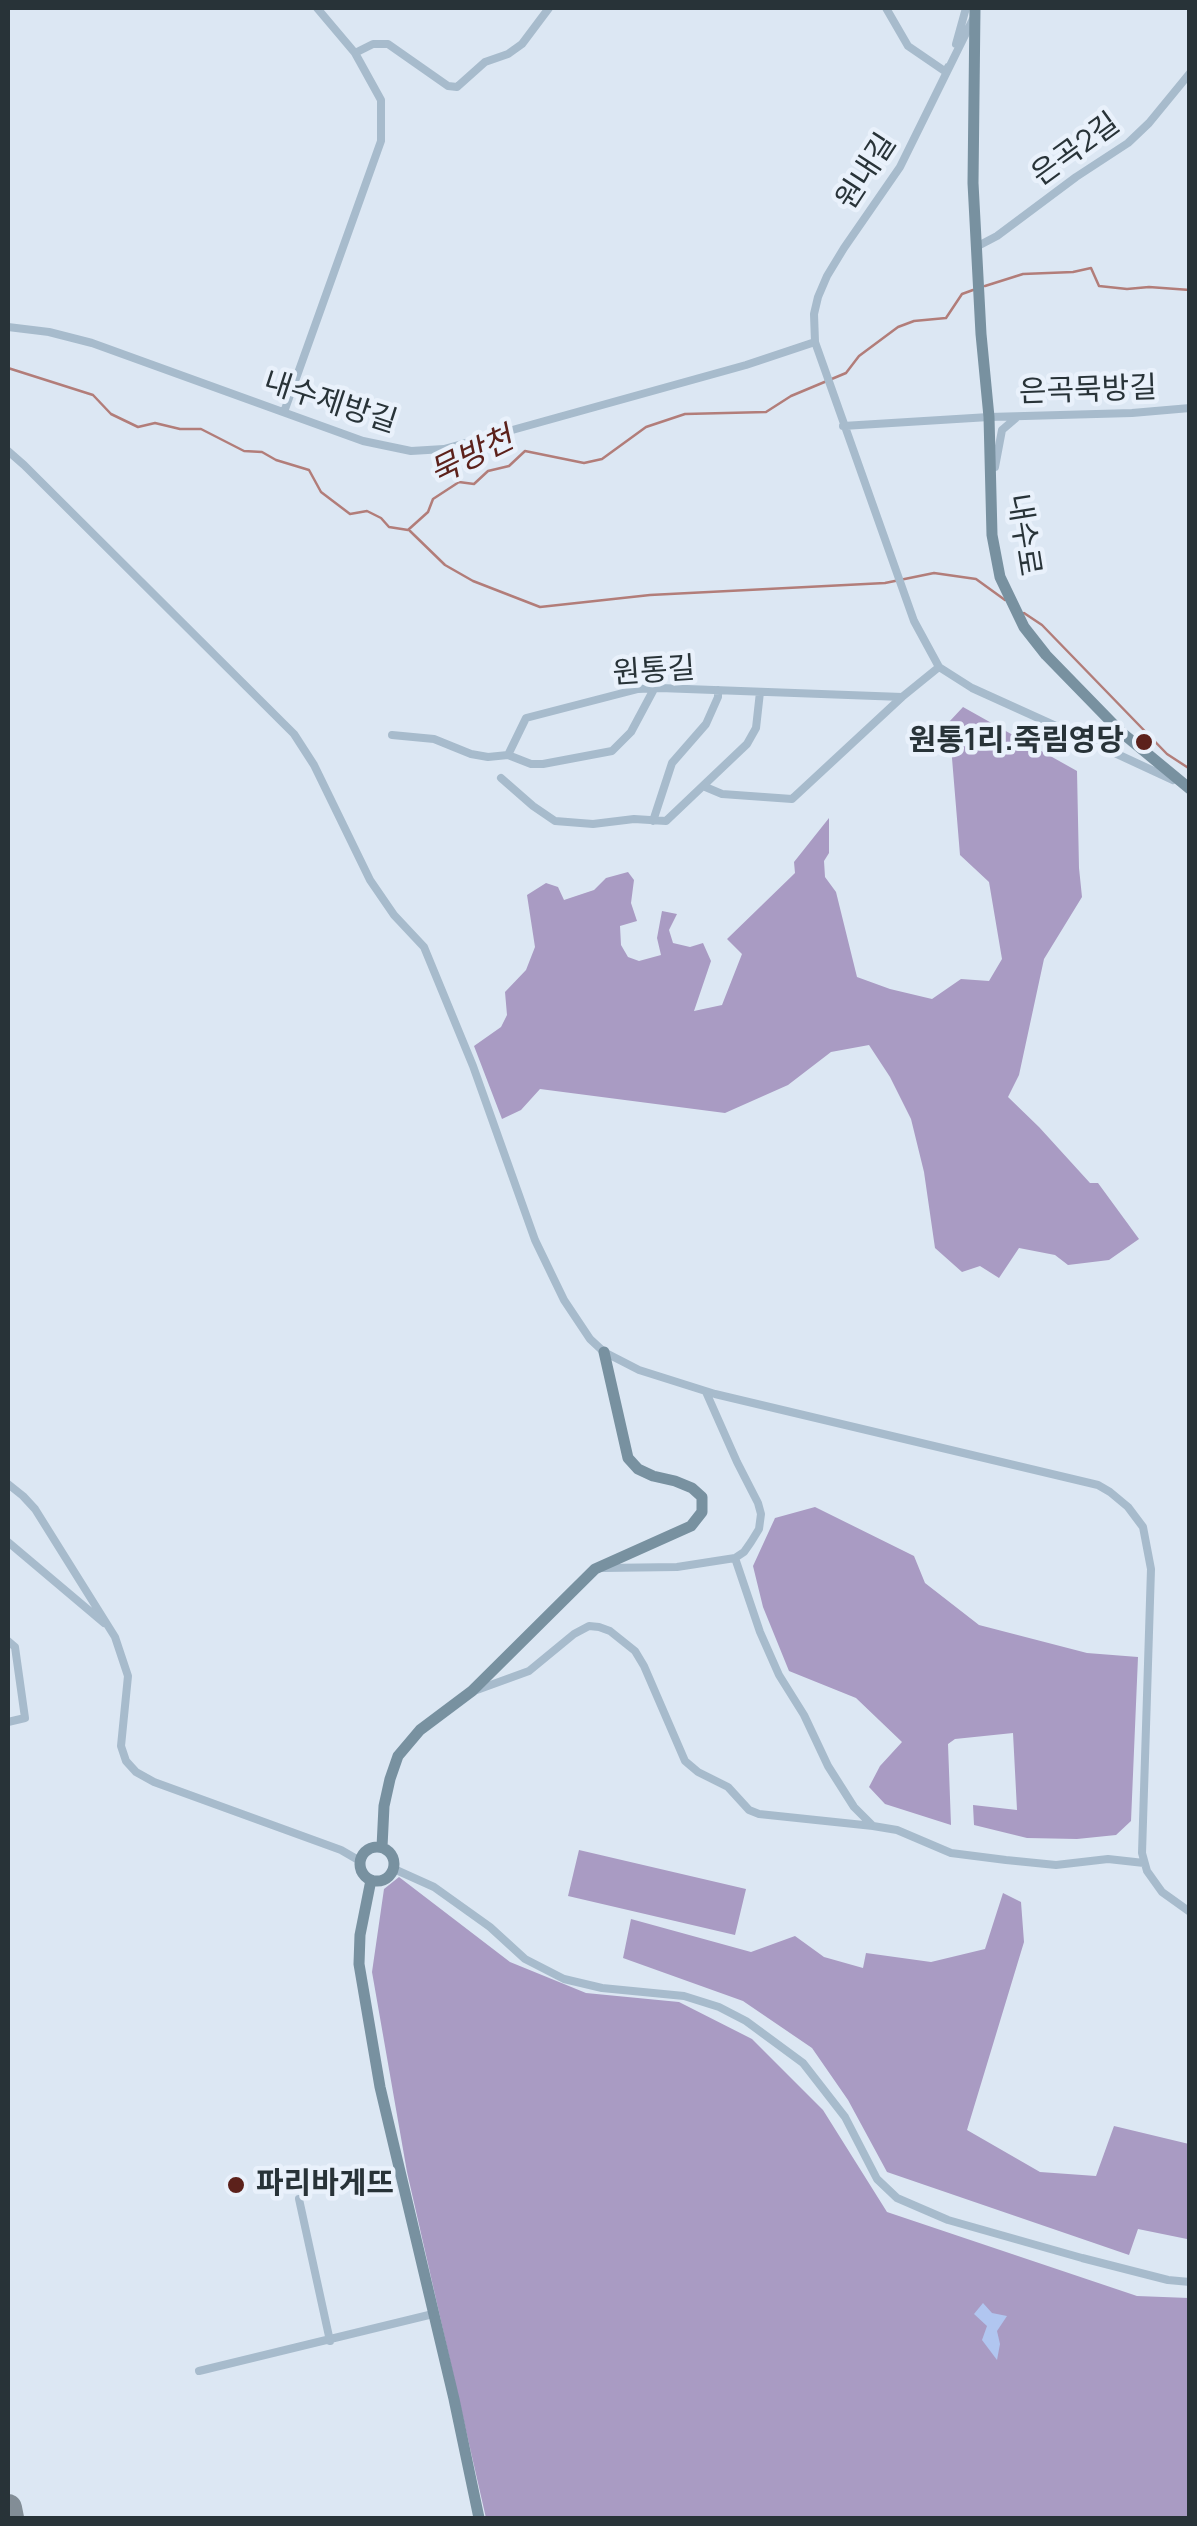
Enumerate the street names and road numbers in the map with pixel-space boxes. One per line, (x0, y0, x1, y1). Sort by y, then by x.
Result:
street label: 은곡2길 (1025, 106, 1127, 194)
street label: 원내길 (829, 127, 905, 217)
street label: 내수제방길 (259, 365, 401, 441)
street label: 은곡묵방길 (1018, 371, 1158, 411)
street label: 내수로 (999, 491, 1047, 579)
street label: 원통길 (611, 651, 697, 693)

